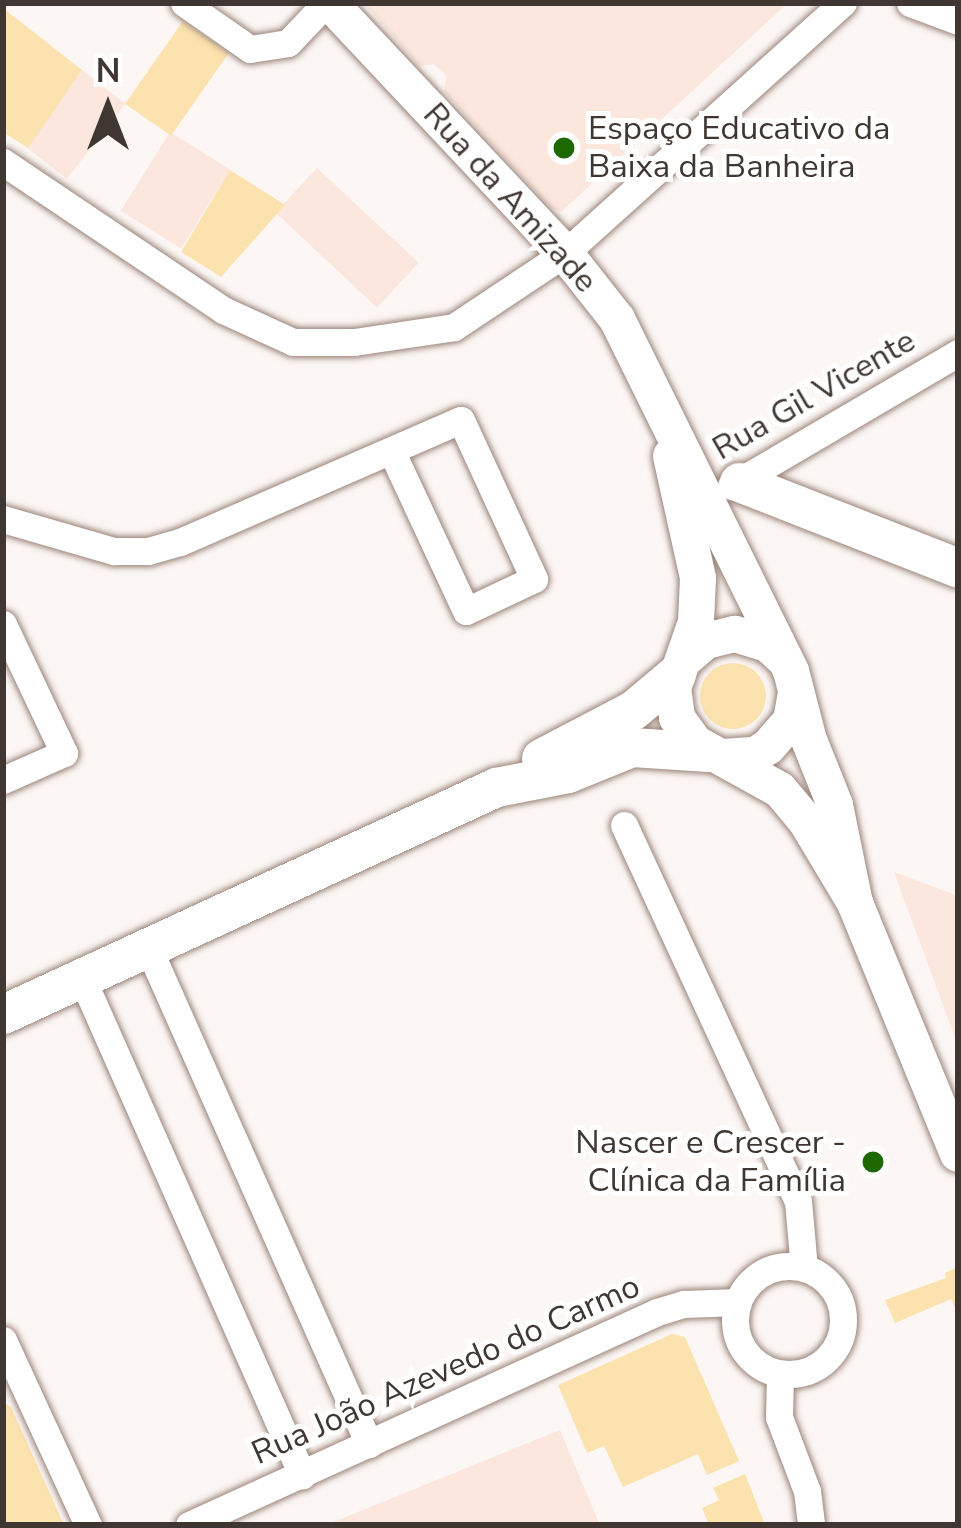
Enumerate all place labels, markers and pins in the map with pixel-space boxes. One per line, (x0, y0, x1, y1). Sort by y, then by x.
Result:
place label: Espaço Educativo da Baixa da Banheira (588, 109, 890, 187)
marker: Espaço Educativo da Baixa da Banheira (551, 135, 577, 161)
place label: Nascer e Crescer - Clínica da Família (575, 1123, 846, 1201)
marker: Nascer e Crescer - Clínica da Família (857, 1146, 889, 1178)

